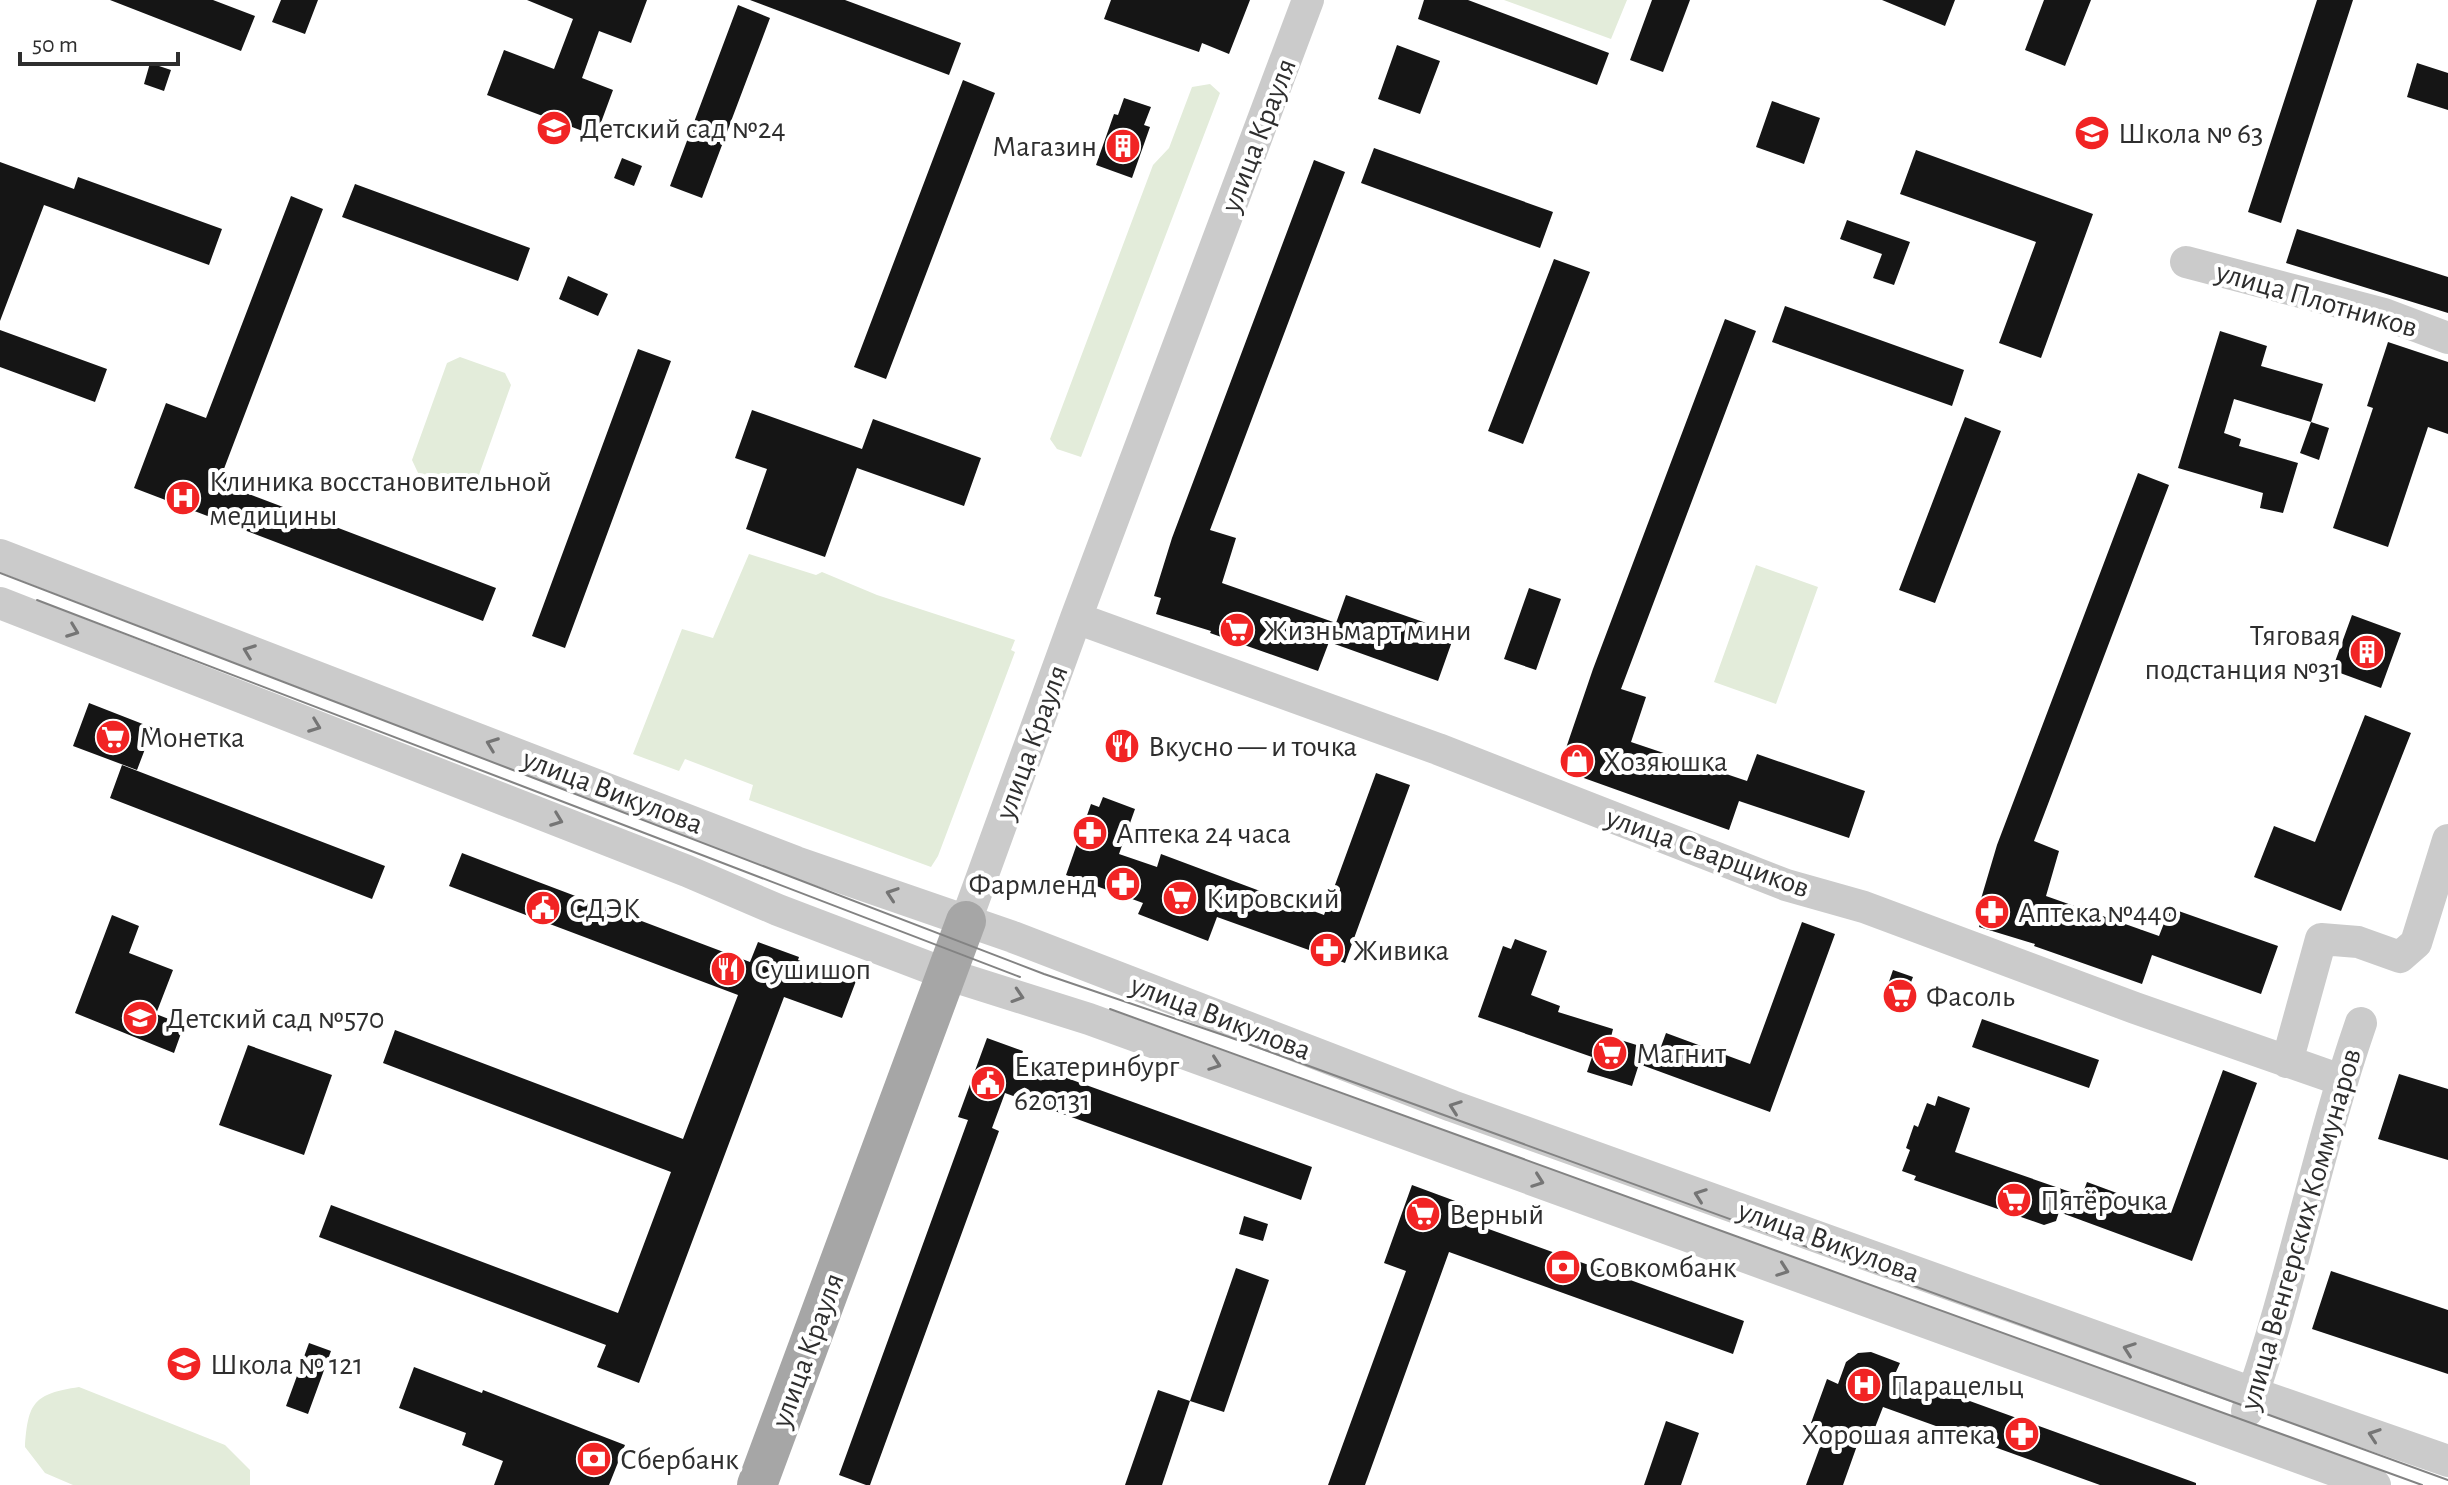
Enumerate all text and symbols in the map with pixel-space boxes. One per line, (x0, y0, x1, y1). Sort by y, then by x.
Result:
scale bar (20, 16, 178, 66)
text: 50 m (32, 33, 78, 57)
street label: улица Крауля (1216, 54, 1302, 217)
school or university icon: Детский сад №24 (535, 109, 573, 147)
place label: Детский сад №24 (580, 114, 786, 144)
school or university icon: Школа № 63 (2073, 114, 2111, 152)
place label: Школа № 63 (2118, 119, 2263, 149)
building icon: Магазин (1104, 127, 1142, 165)
place label: Магазин (992, 132, 1097, 162)
street label: улица Плотников (2212, 257, 2421, 343)
place label: Клиника восстановительной медицины (209, 467, 552, 531)
hospital icon: Клиника восстановительной медицины (164, 479, 202, 517)
supermarket icon: Жизньмарт мини (1218, 611, 1256, 649)
place label: Жизньмарт мини (1263, 616, 1472, 646)
place label: Тяговая подстанция №31 (2145, 621, 2341, 685)
one-way arrow (65, 622, 79, 638)
building icon: Тяговая подстанция №31 (2348, 633, 2386, 671)
one-way arrow (243, 644, 257, 661)
street label: улица Крауля (990, 661, 1074, 824)
one-way arrow (307, 716, 321, 733)
supermarket icon: Монетка (94, 718, 132, 756)
place label: Монетка (139, 723, 245, 753)
restaurant icon: Вкусно — и точка (1103, 727, 1141, 765)
place label: Вкусно — и точка (1148, 732, 1357, 762)
one-way arrow (485, 737, 499, 754)
shop icon: Хозяюшка (1558, 742, 1596, 780)
street label: улица Викулова (517, 743, 707, 840)
place label: Хозяюшка (1603, 747, 1728, 777)
street label: улица Сварщиков (1601, 802, 1813, 904)
one-way arrow (549, 811, 563, 827)
pharmacy icon: Аптека 24 часа (1071, 814, 1109, 852)
place label: Аптека 24 часа (1116, 819, 1291, 849)
pharmacy icon: Фармленд (1104, 865, 1142, 903)
place label: Фармленд (969, 870, 1097, 900)
supermarket icon: Кировский (1161, 879, 1199, 917)
place label: Кировский (1206, 884, 1340, 914)
one-way arrow (886, 888, 900, 904)
public building icon: СДЭК (524, 889, 562, 927)
pharmacy icon: Аптека №440 (1973, 893, 2011, 931)
place label: СДЭК (569, 894, 640, 924)
place label: Аптека №440 (2018, 898, 2178, 928)
pharmacy icon: Живика (1308, 931, 1346, 969)
place label: Живика (1353, 936, 1449, 966)
restaurant icon: Сушишоп (709, 950, 747, 988)
place label: Сушишоп (754, 955, 871, 985)
street label: улица Викулова (1125, 969, 1315, 1066)
supermarket icon: Фасоль (1881, 977, 1919, 1015)
place label: Фасоль (1926, 982, 2015, 1012)
one-way arrow (1010, 987, 1024, 1003)
school or university icon: Детский сад №570 (121, 999, 159, 1037)
place label: Детский сад №570 (166, 1004, 385, 1034)
supermarket icon: Магнит (1591, 1034, 1629, 1072)
place label: Магнит (1636, 1039, 1726, 1069)
street label: улица Венгерских Коммунаров (2235, 1045, 2367, 1414)
place label: Екатеринбург 620131 (1014, 1052, 1180, 1116)
one-way arrow (1207, 1054, 1221, 1071)
public building icon: Екатеринбург 620131 (969, 1064, 1007, 1102)
one-way arrow (1449, 1100, 1463, 1116)
one-way arrow (1530, 1171, 1544, 1188)
supermarket icon: Пятёрочка (1995, 1181, 2033, 1219)
place label: Пятёрочка (2040, 1186, 2168, 1216)
one-way arrow (1694, 1188, 1708, 1204)
supermarket icon: Верный (1404, 1195, 1442, 1233)
street label: улица Викулова (1733, 1195, 1923, 1289)
place label: Верный (1449, 1200, 1544, 1230)
bank icon: Совкомбанк (1544, 1248, 1582, 1286)
place label: Совкомбанк (1589, 1253, 1737, 1283)
one-way arrow (1775, 1260, 1789, 1277)
street label: улица Крауля (766, 1269, 850, 1432)
one-way arrow (2123, 1342, 2137, 1359)
school or university icon: Школа № 121 (165, 1345, 203, 1383)
place label: Школа № 121 (210, 1350, 363, 1380)
hospital icon: Парацельц (1845, 1366, 1883, 1404)
place label: Парацельц (1890, 1371, 2024, 1401)
pharmacy icon: Хорошая аптека (2003, 1415, 2041, 1453)
place label: Хорошая аптека (1801, 1420, 1996, 1450)
one-way arrow (2368, 1429, 2382, 1445)
bank icon: Сбербанк (575, 1440, 613, 1478)
place label: Сбербанк (620, 1445, 739, 1475)

